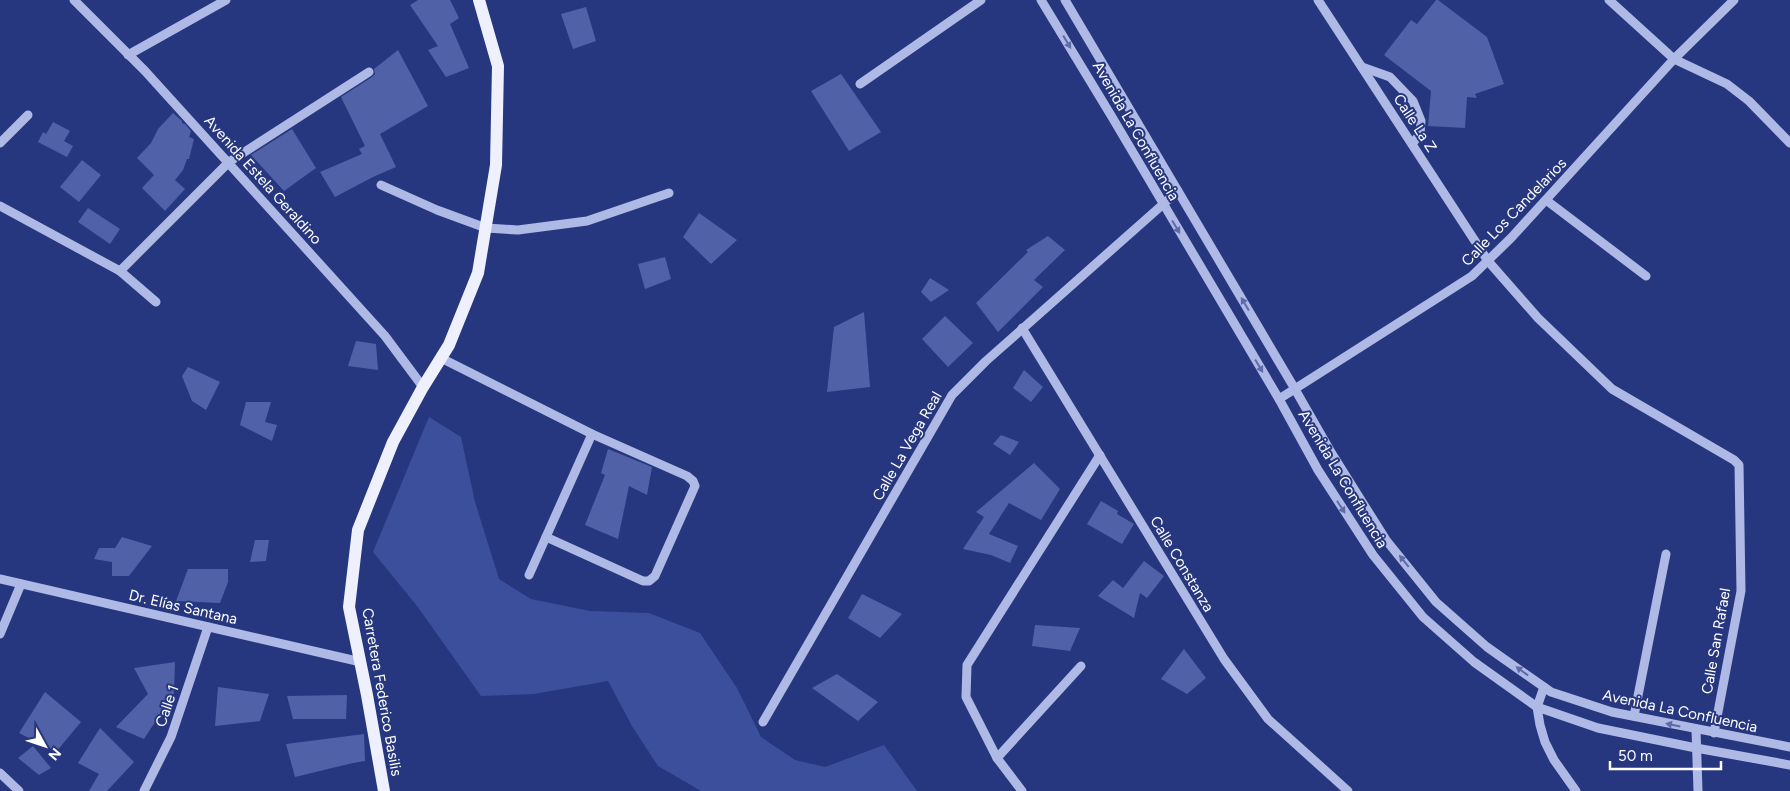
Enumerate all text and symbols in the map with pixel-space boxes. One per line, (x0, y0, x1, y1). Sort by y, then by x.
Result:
one-way arrow (1062, 35, 1071, 48)
street label: Avenida La Confluencia (1089, 58, 1183, 204)
street label: Calle La Z (1390, 91, 1440, 155)
street label: Avenida Estela Geraldino (200, 112, 326, 248)
street label: Calle Los Candelarios (1458, 154, 1570, 270)
one-way arrow (1172, 220, 1181, 233)
one-way arrow (1241, 297, 1249, 312)
one-way arrow (1255, 360, 1264, 373)
street label: Calle La Vega Real (869, 388, 945, 504)
street label: Avenida La Confluencia (1295, 407, 1391, 551)
one-way arrow (1337, 500, 1346, 513)
street label: Calle Constanza (1146, 513, 1218, 615)
one-way arrow (1398, 555, 1409, 568)
street label: Dr. Elías Santana (127, 586, 239, 628)
street label: Calle San Rafael (1698, 586, 1734, 696)
street label: Carretera Federico Basilis (358, 607, 406, 777)
one-way arrow (1516, 666, 1529, 677)
street label: Calle 1 (151, 683, 183, 729)
street label: Avenida La Confluencia (1601, 686, 1759, 736)
north arrow (20, 721, 70, 771)
one-way arrow (1666, 721, 1681, 729)
scale bar (1610, 738, 1721, 770)
text: N (45, 744, 65, 764)
text: 50 m (1618, 747, 1653, 765)

